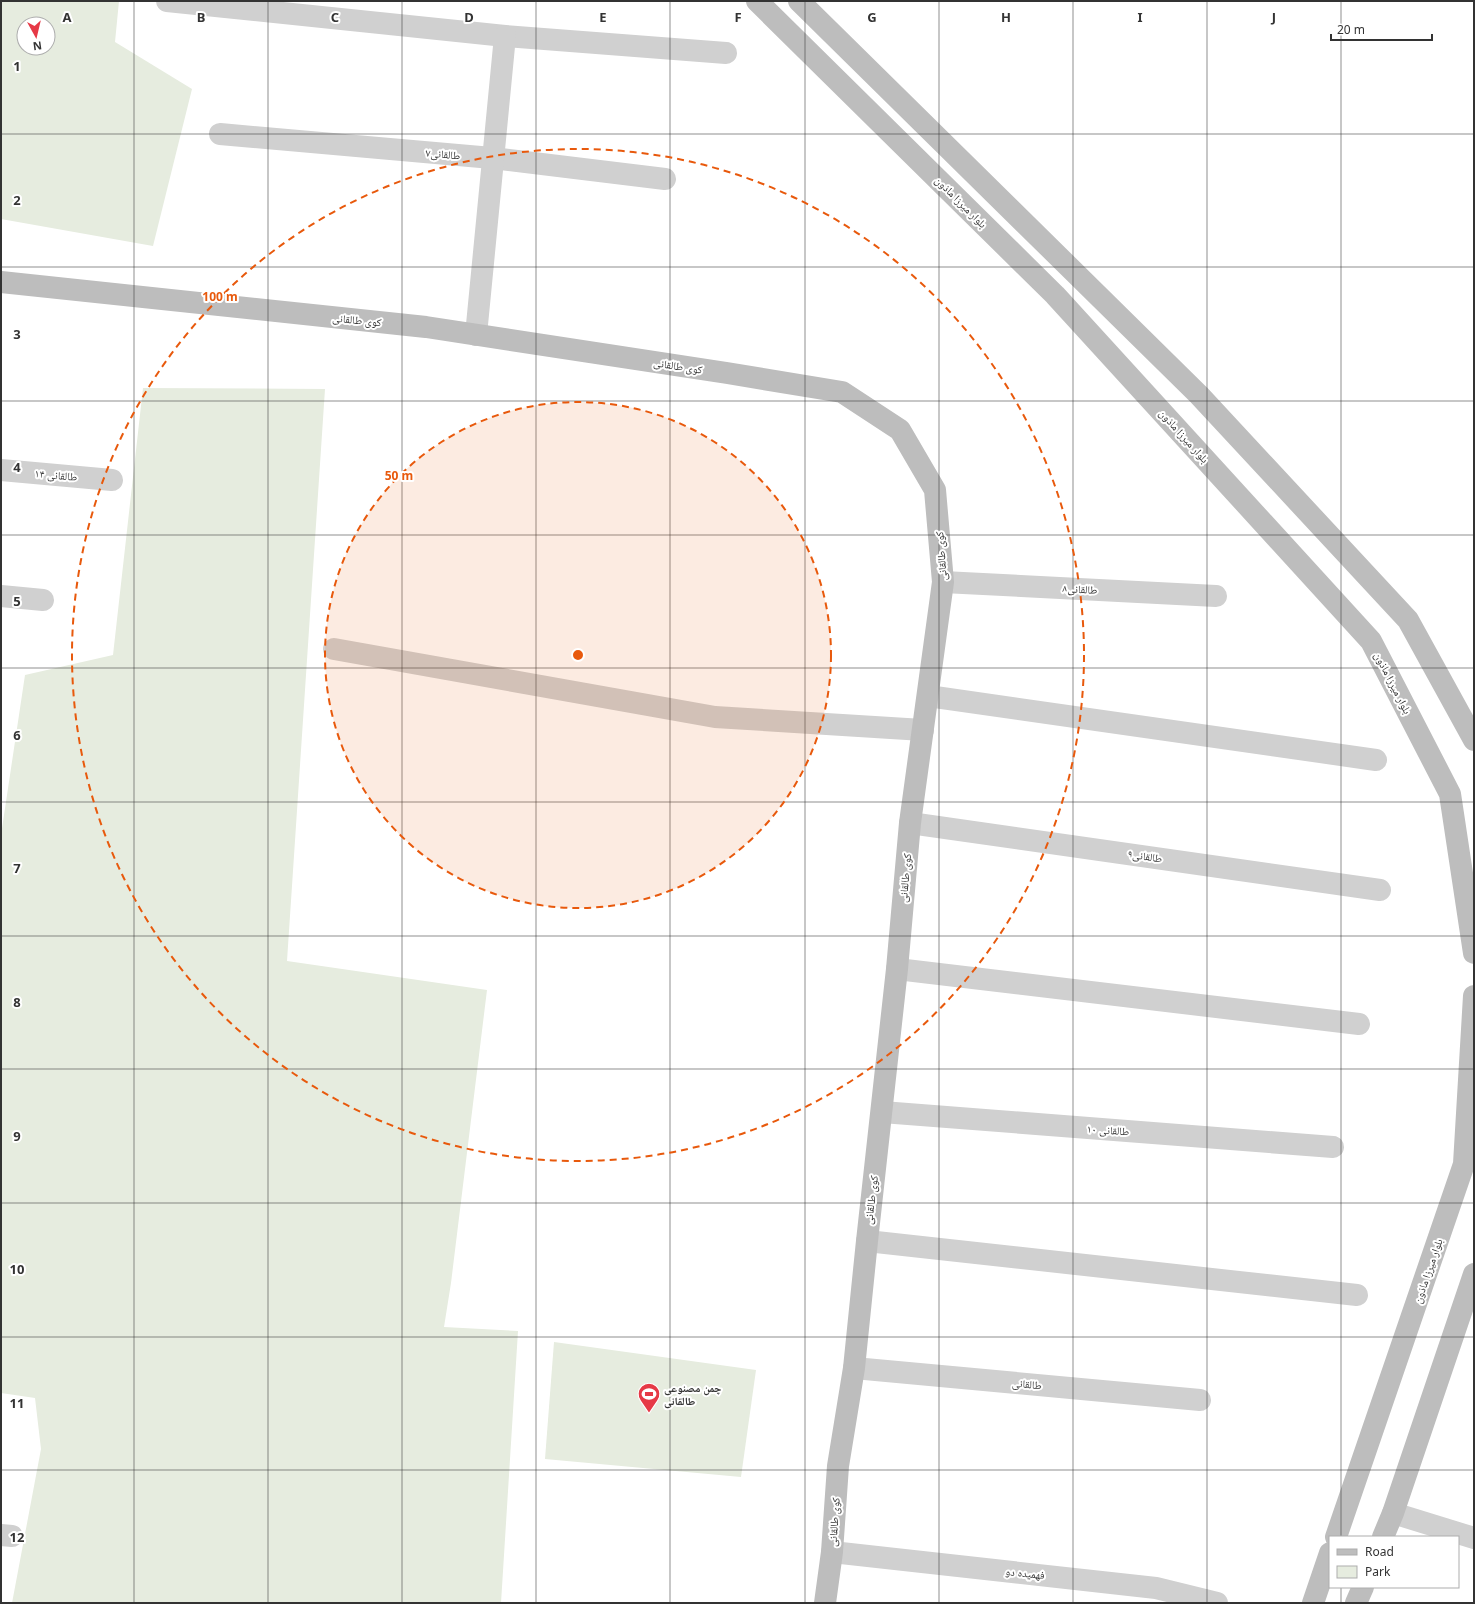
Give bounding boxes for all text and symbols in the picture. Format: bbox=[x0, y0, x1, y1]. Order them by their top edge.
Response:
text: A bbox=[63, 8, 72, 26]
text: B bbox=[197, 8, 205, 26]
text: C bbox=[331, 8, 339, 26]
text: D bbox=[464, 8, 474, 26]
text: E bbox=[599, 8, 607, 26]
text: F bbox=[734, 8, 742, 26]
text: G bbox=[867, 8, 877, 26]
text: H bbox=[1001, 8, 1011, 26]
text: I bbox=[1137, 8, 1143, 26]
text: J bbox=[1271, 8, 1276, 26]
north arrow bbox=[16, 16, 56, 56]
scale bar bbox=[1331, 16, 1432, 42]
text: 20 m bbox=[1337, 21, 1365, 38]
text: N bbox=[32, 38, 43, 54]
text: 1 bbox=[13, 57, 21, 75]
street label: طالقانی۷ bbox=[425, 145, 461, 162]
street label: بلوار میرزا ماذون bbox=[932, 172, 991, 231]
text: 2 bbox=[13, 191, 21, 209]
text: 100 m bbox=[202, 288, 238, 305]
street label: کوی طالقانی bbox=[332, 309, 383, 330]
text: 3 bbox=[13, 325, 21, 343]
street label: کوی طالقانی bbox=[653, 354, 704, 377]
street label: بلوار میرزا ماذون bbox=[1156, 405, 1213, 466]
text: 4 bbox=[13, 458, 21, 476]
street label: طالقانی ۱۴ bbox=[34, 465, 78, 484]
text: 50 m bbox=[385, 467, 413, 484]
street label: کوی طالقانی bbox=[931, 530, 950, 581]
street label: طالقانی۸ bbox=[1062, 580, 1098, 597]
text: 5 bbox=[13, 592, 21, 610]
centre of rings bbox=[571, 648, 585, 662]
street label: بلوار میرزا ماذون bbox=[1371, 649, 1415, 716]
text: 6 bbox=[13, 726, 21, 744]
street label: طالقانی۹ bbox=[1127, 846, 1163, 865]
street label: کوی طالقانی bbox=[895, 852, 914, 903]
text: 7 bbox=[13, 859, 21, 877]
text: 8 bbox=[13, 993, 21, 1011]
street label: طالقانی ۱۰ bbox=[1086, 1121, 1130, 1138]
text: 9 bbox=[13, 1127, 21, 1145]
street label: کوی طالقانی bbox=[860, 1174, 881, 1225]
street label: بلوار میرزا ماذون bbox=[1409, 1236, 1446, 1305]
text: 10 bbox=[10, 1260, 24, 1278]
street label: طالقانی bbox=[1011, 1375, 1043, 1392]
place label: چمن مصنوعی طالقانی bbox=[664, 1380, 722, 1409]
sports icon: چمن مصنوعی طالقانی bbox=[636, 1381, 662, 1414]
text: 11 bbox=[10, 1394, 24, 1412]
street label: کوی طالقانی bbox=[824, 1496, 843, 1547]
text: 12 bbox=[10, 1528, 24, 1546]
legend bbox=[1329, 1536, 1459, 1588]
text: Road bbox=[1365, 1543, 1394, 1560]
street label: فهمیده دو bbox=[1005, 1563, 1046, 1582]
text: Park bbox=[1365, 1563, 1391, 1580]

